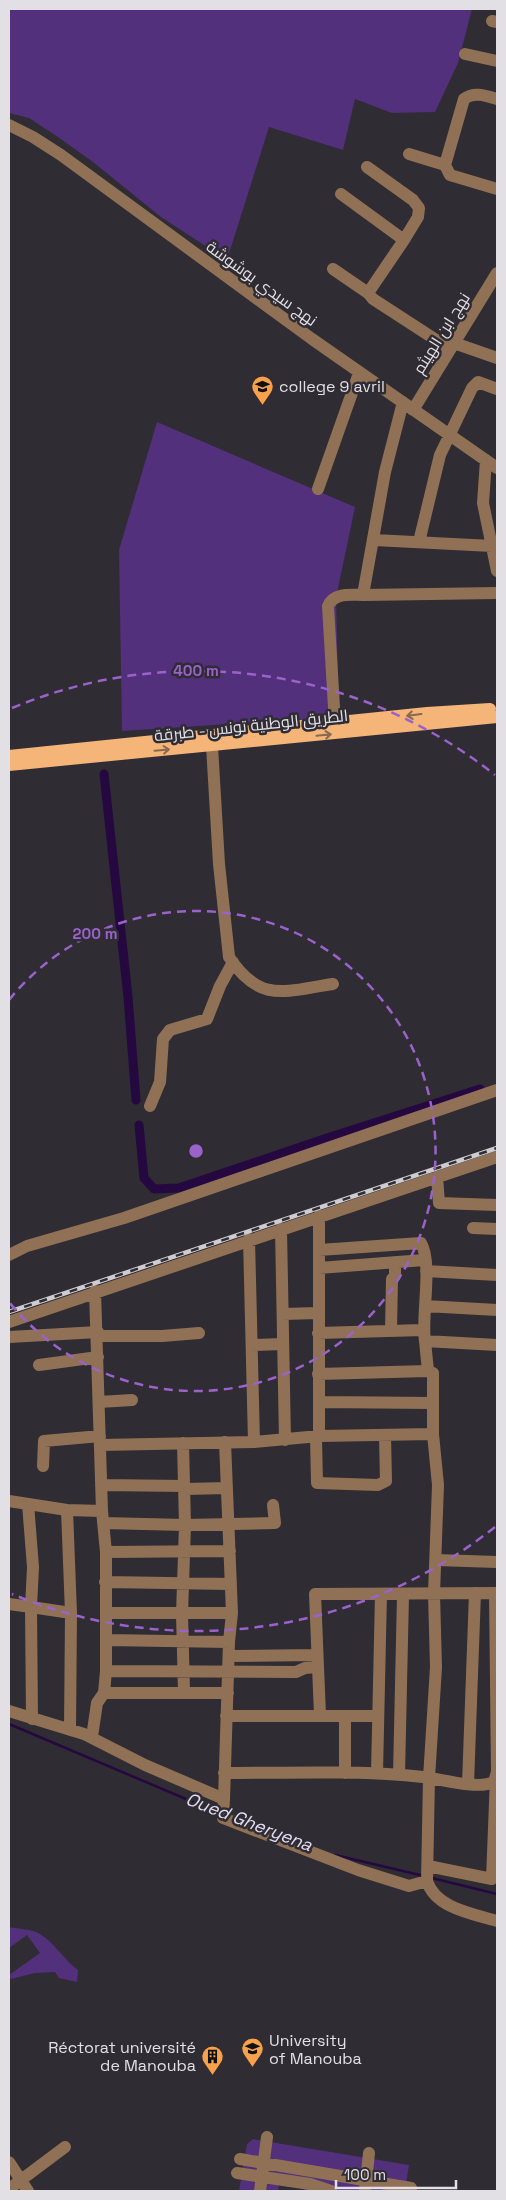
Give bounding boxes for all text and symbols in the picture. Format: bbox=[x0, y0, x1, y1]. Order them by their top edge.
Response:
street label: نهج سيدي بوشوشة bbox=[200, 236, 321, 333]
street label: نهج ابن الهيثم bbox=[408, 289, 476, 378]
school or university icon: college 9 avril bbox=[251, 374, 275, 405]
place label: college 9 avril bbox=[279, 376, 385, 397]
text: 400 m bbox=[173, 661, 219, 680]
street label: الطريق الوطنية تونس - طبرقة bbox=[153, 705, 349, 746]
one-way arrow bbox=[406, 710, 422, 720]
one-way arrow bbox=[315, 730, 331, 740]
one-way arrow bbox=[153, 746, 169, 755]
text: 200 m bbox=[73, 924, 117, 943]
centre of rings bbox=[187, 1142, 205, 1160]
water label: Oued Gheryena bbox=[183, 1787, 316, 1856]
place label: University of Manouba bbox=[269, 2030, 362, 2069]
place label: Réctorat université de Manouba bbox=[48, 2037, 196, 2076]
school or university icon: University of Manouba bbox=[241, 2037, 265, 2068]
building icon: Réctorat université de Manouba bbox=[200, 2044, 224, 2075]
scale bar bbox=[336, 2158, 456, 2190]
text: 100 m bbox=[344, 2165, 386, 2184]

